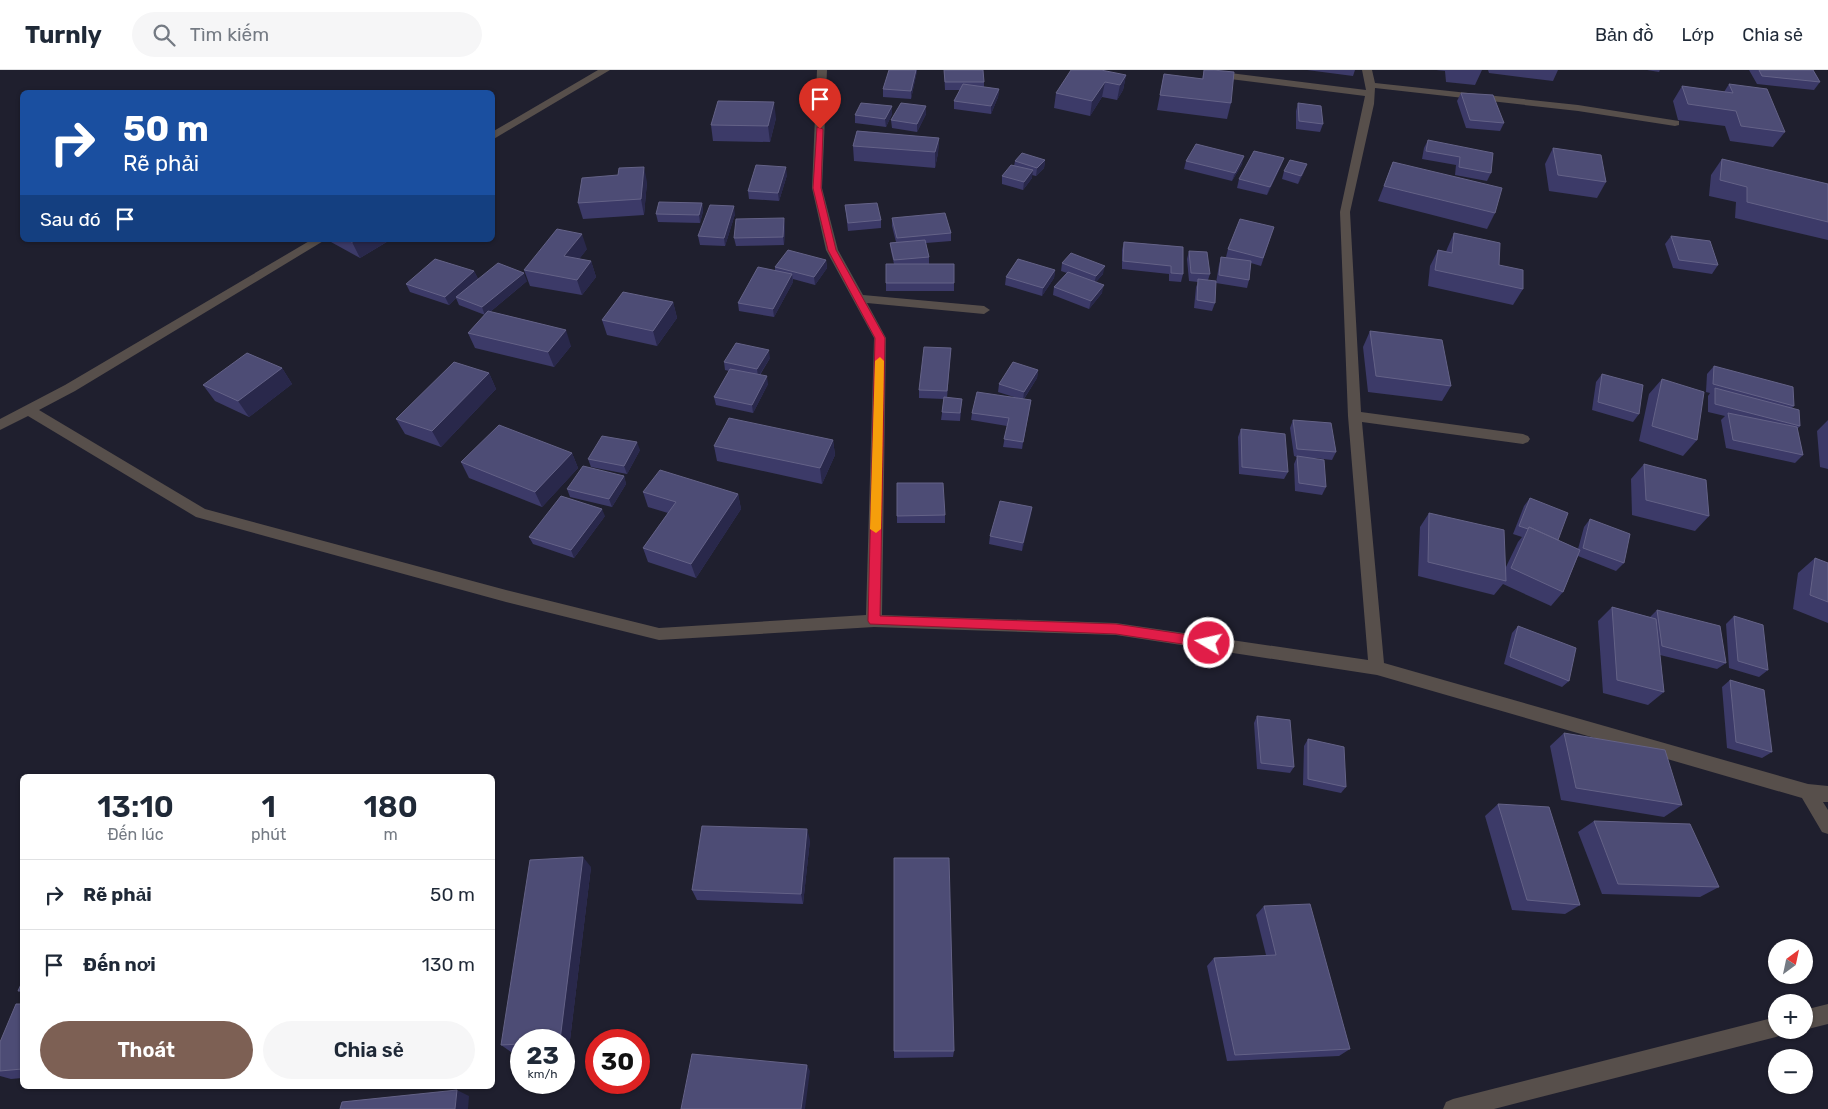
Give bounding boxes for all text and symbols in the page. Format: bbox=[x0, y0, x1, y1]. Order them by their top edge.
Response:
search box bbox=[132, 12, 482, 57]
text: Turnly bbox=[25, 21, 102, 49]
icon: search bbox=[150, 21, 178, 49]
text: Tìm kiếm bbox=[190, 23, 269, 46]
text: Bản đồ bbox=[1595, 24, 1653, 46]
text: Lớp bbox=[1681, 24, 1714, 46]
text: Chia sẻ bbox=[1742, 24, 1803, 46]
pin bbox=[799, 78, 841, 129]
icon: arrive bbox=[806, 85, 834, 113]
text: 50 m bbox=[123, 108, 209, 150]
icon: right bbox=[40, 110, 105, 175]
text: Rẽ phải bbox=[123, 150, 199, 177]
icon: arrive bbox=[111, 205, 139, 233]
text: Sau đó bbox=[40, 208, 101, 231]
position arrow bbox=[1182, 616, 1234, 668]
text: 13:10 bbox=[97, 789, 174, 825]
text: 1 bbox=[261, 789, 276, 825]
text: 180 bbox=[363, 789, 418, 825]
text: Đến lúc bbox=[107, 825, 164, 844]
text: phút bbox=[251, 825, 286, 844]
text: m bbox=[383, 825, 398, 844]
icon: right bbox=[40, 881, 68, 909]
text: Rẽ phải bbox=[83, 883, 152, 906]
text: 50 m bbox=[430, 883, 475, 906]
north arrow bbox=[1768, 939, 1812, 984]
map controls bbox=[1768, 939, 1813, 1094]
icon: arrive bbox=[40, 951, 68, 979]
text: Đến nơi bbox=[83, 953, 156, 976]
text: 130 m bbox=[422, 953, 475, 976]
button: + bbox=[1768, 994, 1813, 1039]
button: Thoát bbox=[40, 1021, 253, 1079]
button: Chia sẻ bbox=[263, 1021, 475, 1079]
speed limit sign: 30 bbox=[585, 1029, 650, 1094]
text: 23 bbox=[526, 1041, 559, 1070]
button: − bbox=[1768, 1049, 1813, 1094]
text: km/h bbox=[528, 1067, 557, 1081]

